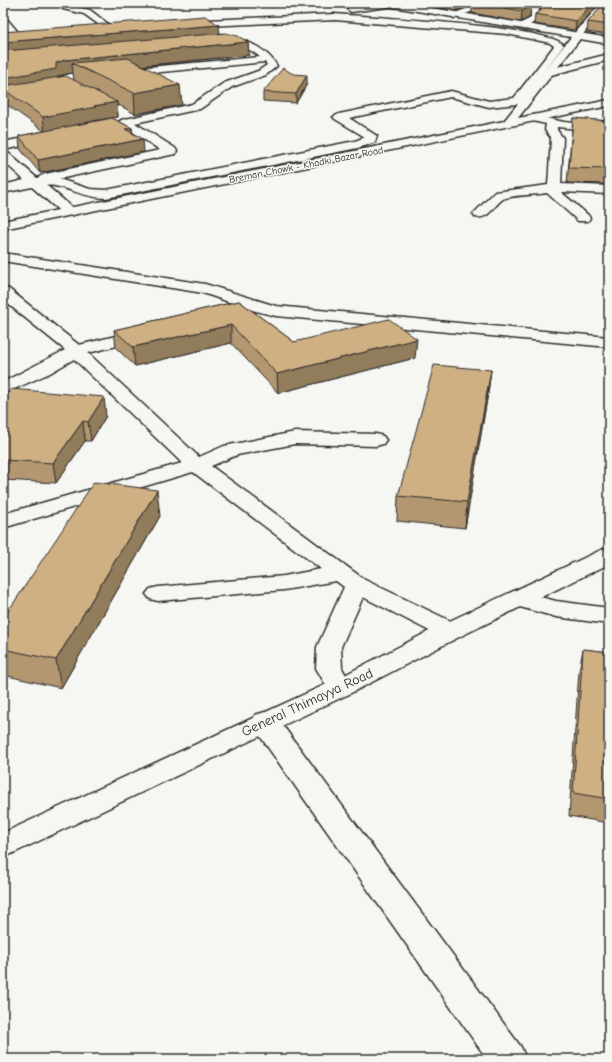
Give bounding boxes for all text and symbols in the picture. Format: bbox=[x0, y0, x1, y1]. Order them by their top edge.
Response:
street label: Breman Chowk - Khadki Bazar Road bbox=[228, 144, 384, 186]
street label: General Thimayya Road bbox=[239, 664, 376, 740]

